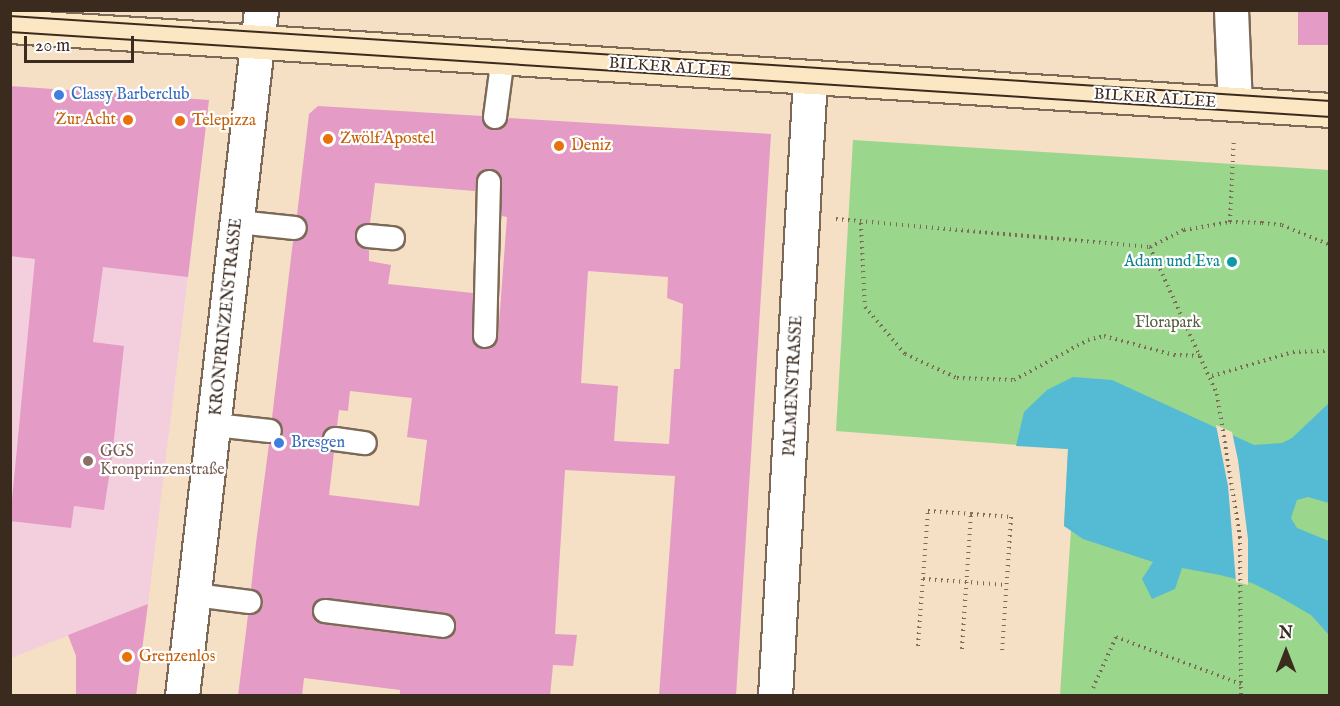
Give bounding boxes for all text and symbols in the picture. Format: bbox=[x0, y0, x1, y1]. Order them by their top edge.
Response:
scale bar bbox=[27, 24, 136, 62]
text: 20 m bbox=[35, 35, 70, 58]
street label: BILKER ALLEE bbox=[608, 54, 732, 82]
place label: Classy Barberclub bbox=[71, 85, 190, 105]
street label: BILKER ALLEE bbox=[1093, 85, 1217, 113]
marker: Classy Barberclub bbox=[52, 88, 66, 102]
place label: Zur Acht bbox=[55, 110, 116, 130]
place label: Telepizza bbox=[192, 111, 256, 131]
marker: Zur Acht bbox=[121, 113, 135, 127]
marker: Telepizza bbox=[173, 114, 187, 128]
place label: Zwölf Apostel bbox=[340, 129, 435, 149]
marker: Zwölf Apostel bbox=[321, 132, 335, 146]
place label: Deniz bbox=[571, 136, 611, 156]
marker: Deniz bbox=[552, 139, 566, 153]
street label: KRONPRINZENSTRASSE bbox=[207, 217, 247, 417]
place label: Adam und Eva bbox=[1124, 252, 1220, 272]
marker: Adam und Eva bbox=[1225, 255, 1239, 269]
park label: Florapark bbox=[1135, 313, 1201, 333]
street label: PALMENSTRASSE bbox=[781, 315, 807, 457]
place label: Bresgen bbox=[291, 433, 345, 453]
marker: Bresgen bbox=[272, 436, 286, 450]
place label: GGS Kronprinzenstraße bbox=[100, 442, 225, 480]
marker: GGS Kronprinzenstraße bbox=[81, 454, 95, 468]
north arrow bbox=[1256, 622, 1316, 682]
text: N bbox=[1279, 624, 1293, 644]
place label: Grenzenlos bbox=[139, 647, 215, 667]
marker: Grenzenlos bbox=[120, 650, 134, 664]

